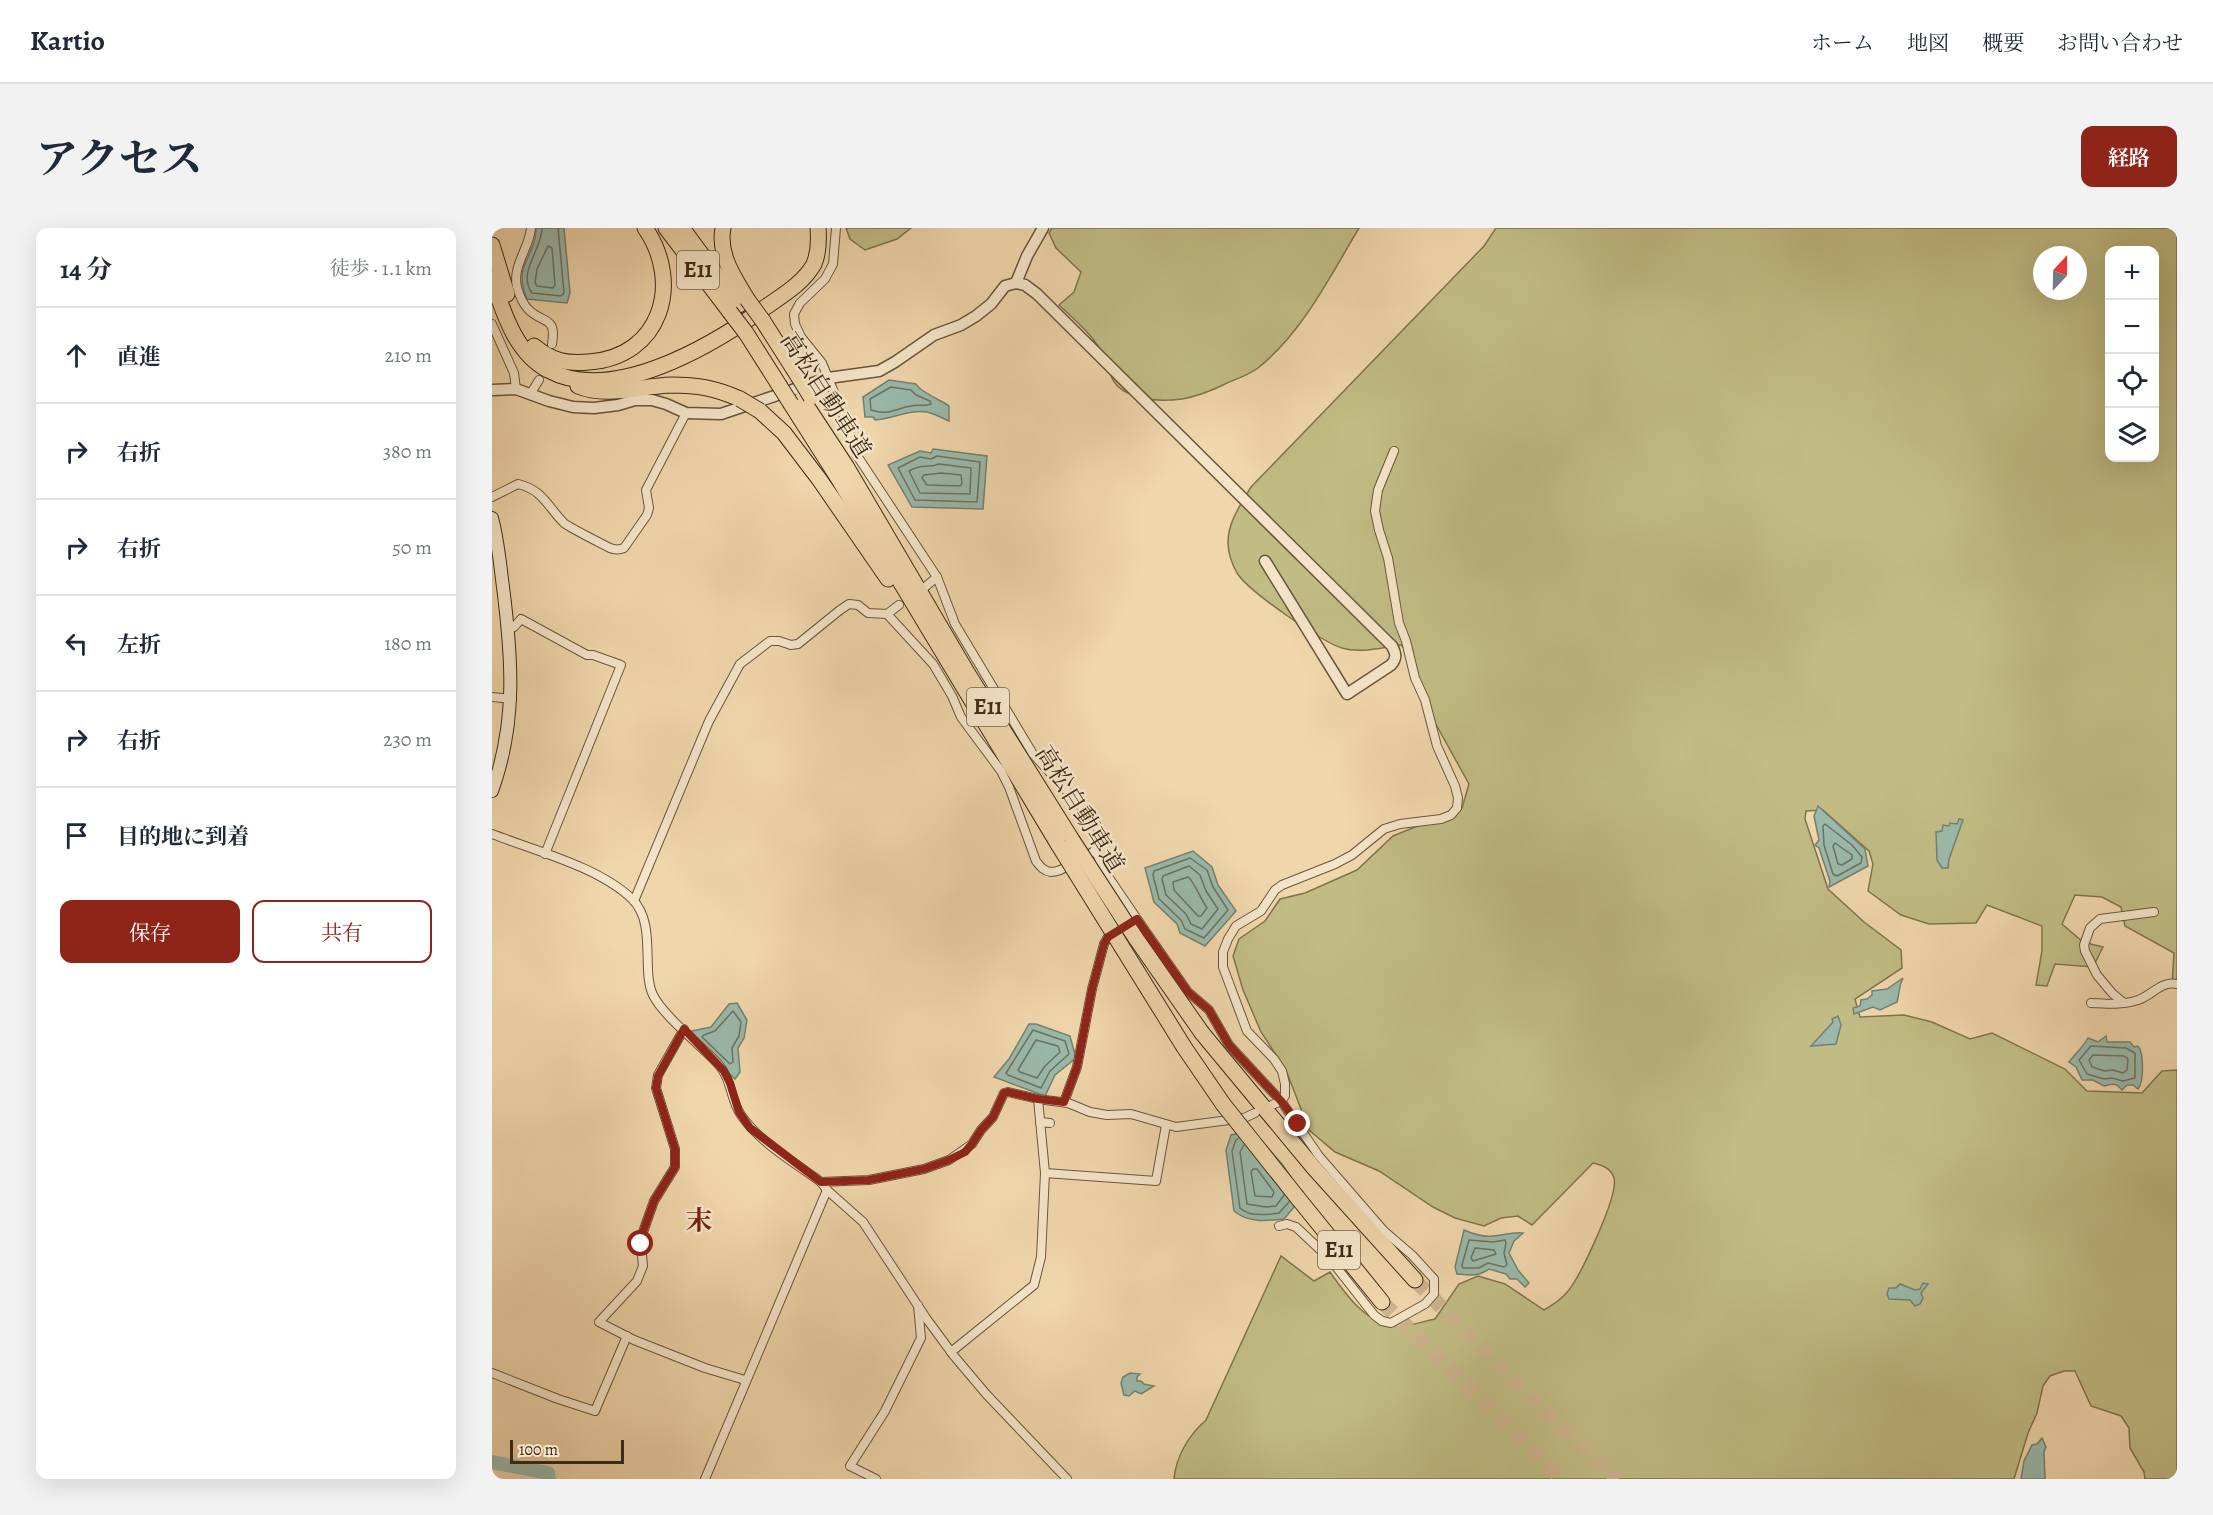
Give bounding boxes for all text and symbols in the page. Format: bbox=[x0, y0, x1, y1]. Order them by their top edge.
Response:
text: Kartio bbox=[30, 22, 105, 60]
text: ホーム bbox=[1811, 29, 1874, 57]
text: 地図 bbox=[1907, 29, 1949, 57]
text: 概要 bbox=[1982, 29, 2024, 57]
text: お問い合わせ bbox=[2057, 29, 2183, 57]
button: 経路 bbox=[2081, 126, 2177, 187]
text: アクセス bbox=[36, 130, 203, 187]
north arrow bbox=[2033, 246, 2087, 300]
map controls bbox=[2105, 246, 2159, 462]
button: + bbox=[2105, 246, 2159, 300]
road number: E11 bbox=[677, 251, 719, 289]
text: 14 分 bbox=[60, 252, 112, 287]
text: 徒歩 · 1.1 km bbox=[330, 255, 432, 282]
button: − bbox=[2105, 300, 2159, 354]
street label: 高松自動車道 bbox=[773, 326, 879, 464]
icon: ahead bbox=[60, 339, 93, 372]
text: 直進 bbox=[117, 342, 161, 372]
text: 210 m bbox=[384, 342, 432, 369]
button: locate bbox=[2105, 354, 2159, 408]
button: layers bbox=[2105, 408, 2159, 462]
icon: right bbox=[60, 435, 93, 468]
text: 右折 bbox=[117, 438, 161, 468]
text: 380 m bbox=[383, 438, 432, 465]
icon: right bbox=[60, 531, 93, 564]
text: 右折 bbox=[117, 534, 161, 564]
text: 50 m bbox=[392, 534, 432, 561]
icon: left bbox=[60, 627, 93, 660]
text: 左折 bbox=[117, 630, 161, 660]
text: 180 m bbox=[384, 630, 432, 657]
road number: E11 bbox=[967, 688, 1009, 726]
icon: right bbox=[60, 723, 93, 756]
text: 右折 bbox=[117, 726, 161, 756]
text: 230 m bbox=[383, 726, 432, 753]
street label: 高松自動車道 bbox=[1028, 739, 1132, 879]
icon: arrive bbox=[60, 819, 93, 852]
text: 目的地に到着 bbox=[117, 822, 249, 852]
button: 保存 bbox=[60, 900, 240, 963]
button: 共有 bbox=[252, 900, 432, 963]
route end bbox=[1284, 1110, 1310, 1136]
district label: 末 bbox=[686, 1203, 713, 1239]
route start bbox=[627, 1230, 653, 1256]
road number: E11 bbox=[1318, 1231, 1360, 1269]
scale bar bbox=[510, 1437, 624, 1464]
text: 100 m bbox=[519, 1439, 558, 1461]

